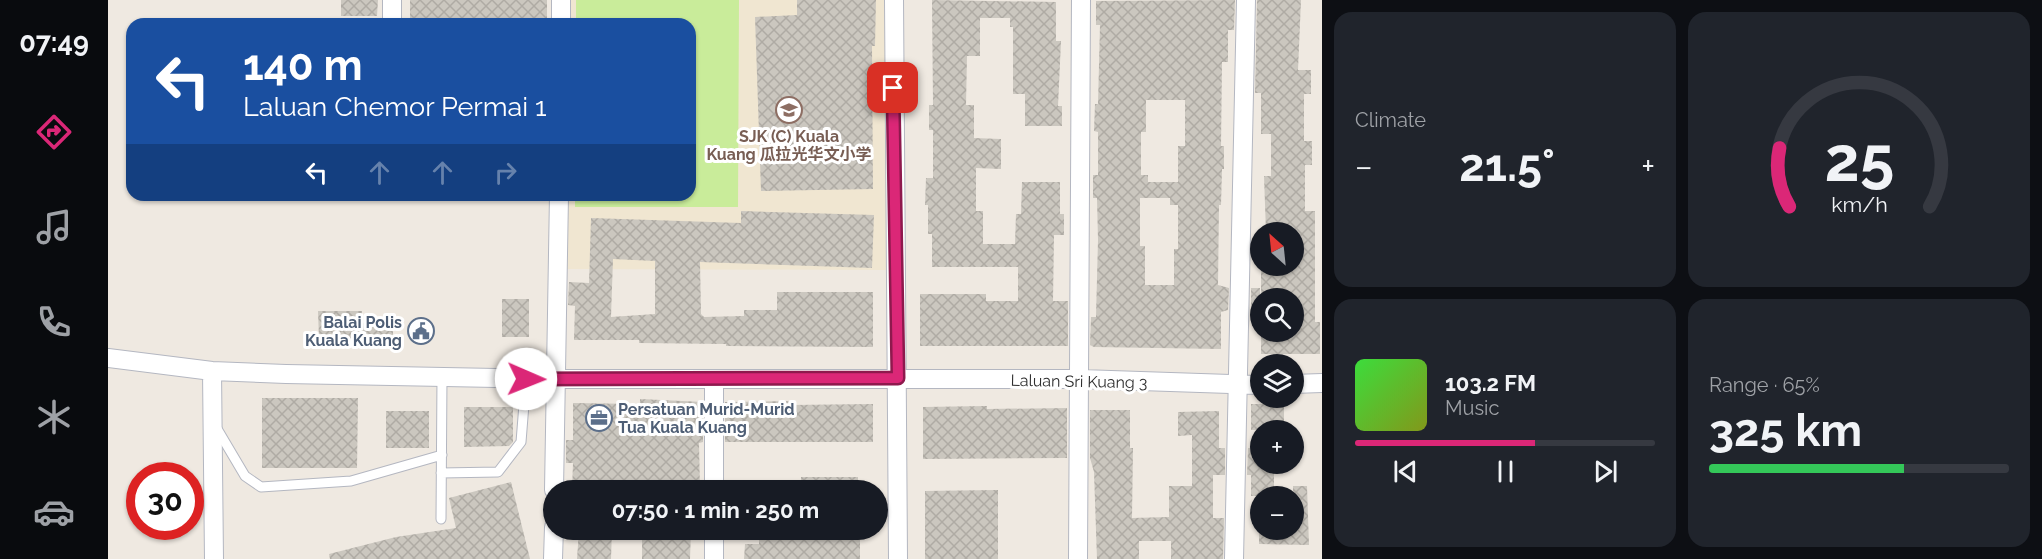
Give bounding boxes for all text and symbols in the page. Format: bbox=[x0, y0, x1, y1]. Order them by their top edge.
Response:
text: 07:49 bbox=[19, 27, 89, 58]
text: 140 m bbox=[243, 41, 363, 90]
icon: left bbox=[144, 42, 222, 120]
pin bbox=[867, 62, 918, 113]
icon: arrive bbox=[876, 71, 909, 104]
text: Laluan Chemor Permai 1 bbox=[243, 91, 547, 122]
school or university icon: SJK (C) Kuala Kuang 瓜拉光华文小学 bbox=[774, 95, 804, 125]
text: Climate bbox=[1355, 108, 1426, 132]
icon: directions bbox=[33, 111, 75, 153]
text: 25 bbox=[1824, 122, 1894, 196]
place label: SJK (C) Kuala Kuang 瓜拉光华文小学 bbox=[706, 127, 872, 164]
text: 21.5° bbox=[1459, 139, 1555, 192]
text: − bbox=[1355, 147, 1373, 186]
text: + bbox=[1641, 147, 1655, 186]
icon: left bbox=[300, 156, 333, 189]
icon: ahead bbox=[363, 156, 396, 189]
icon: ahead bbox=[426, 156, 459, 189]
icon: right bbox=[489, 156, 522, 189]
text: km/h bbox=[1831, 192, 1887, 217]
icon: music bbox=[33, 206, 75, 248]
north arrow bbox=[1250, 222, 1304, 276]
map controls bbox=[1250, 222, 1304, 540]
button: search bbox=[1250, 288, 1304, 342]
icon: phone bbox=[33, 301, 75, 343]
place label: Balai Polis Kuala Kuang bbox=[305, 313, 402, 350]
public building icon: Balai Polis Kuala Kuang bbox=[406, 316, 436, 346]
position arrow bbox=[494, 347, 558, 411]
button: layers bbox=[1250, 354, 1304, 408]
text: 103.2 FM bbox=[1445, 370, 1536, 396]
street label: Laluan Sri Kuang 3 bbox=[1010, 371, 1148, 392]
text: Range · 65% bbox=[1709, 373, 1820, 397]
icon: climate bbox=[33, 396, 75, 438]
text: Music bbox=[1445, 396, 1499, 420]
place label: Persatuan Murid-Murid Tua Kuala Kuang bbox=[618, 400, 795, 437]
office icon: Persatuan Murid-Murid Tua Kuala Kuang bbox=[584, 403, 614, 433]
text: 325 km bbox=[1709, 404, 1862, 457]
button: + bbox=[1250, 420, 1304, 474]
icon: previous bbox=[1389, 455, 1422, 488]
icon: pause bbox=[1489, 455, 1522, 488]
icon: next bbox=[1589, 455, 1622, 488]
speed limit sign: 30 bbox=[126, 462, 204, 540]
button: − bbox=[1250, 486, 1304, 540]
icon: car bbox=[33, 491, 75, 533]
text: 07:50 · 1 min · 250 m bbox=[612, 497, 819, 523]

